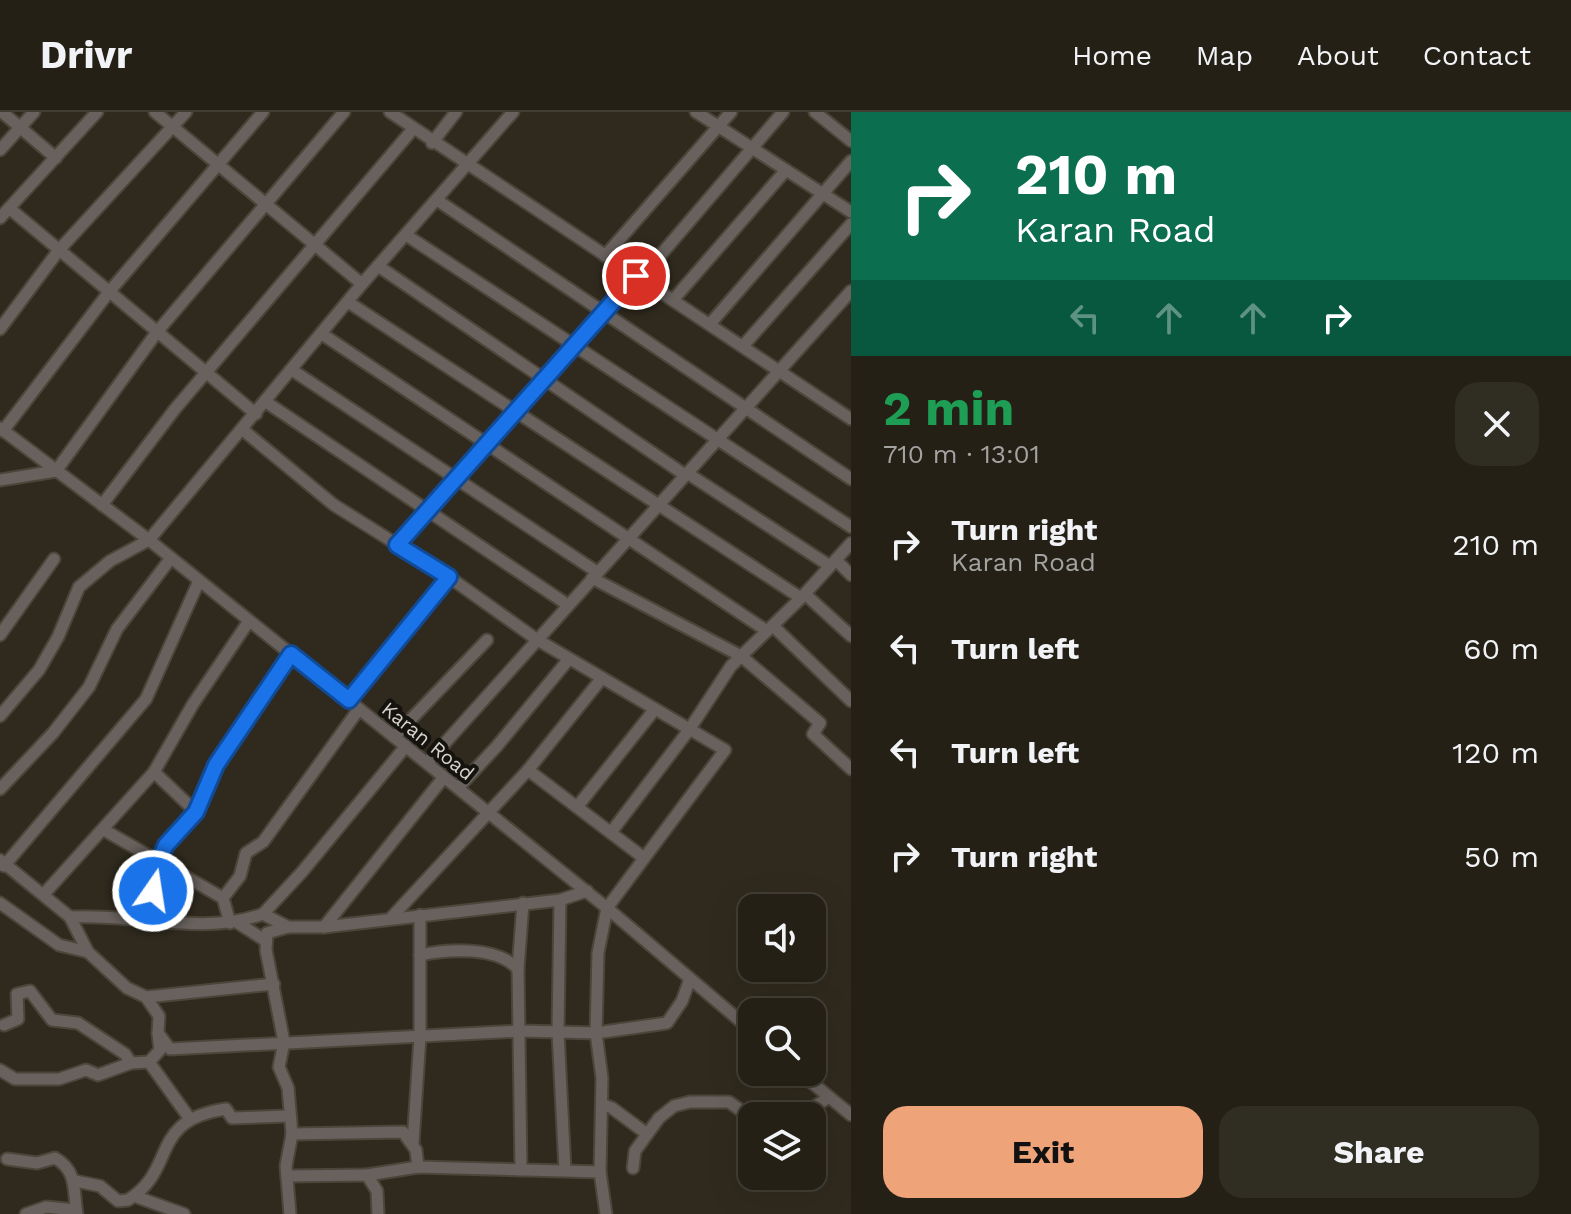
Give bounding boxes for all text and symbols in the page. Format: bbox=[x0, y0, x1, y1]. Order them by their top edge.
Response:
text: Drivr bbox=[40, 33, 132, 77]
text: Home bbox=[1072, 39, 1152, 72]
text: Map bbox=[1196, 39, 1253, 72]
text: About bbox=[1297, 39, 1379, 72]
text: Contact bbox=[1423, 39, 1531, 72]
text: 210 m bbox=[1015, 142, 1177, 208]
icon: right bbox=[883, 144, 987, 248]
text: Karan Road bbox=[1015, 209, 1215, 251]
pin bbox=[602, 242, 670, 310]
icon: arrive bbox=[614, 254, 658, 298]
icon: left bbox=[1063, 296, 1107, 340]
icon: ahead bbox=[1147, 296, 1191, 340]
icon: ahead bbox=[1231, 296, 1275, 340]
icon: right bbox=[1315, 296, 1359, 340]
text: 2 min bbox=[883, 380, 1014, 437]
button: close bbox=[1455, 382, 1539, 466]
text: 710 m · 13:01 bbox=[883, 439, 1040, 469]
text: Turn right bbox=[951, 512, 1097, 547]
icon: right bbox=[883, 522, 927, 566]
text: 210 m bbox=[1452, 527, 1539, 562]
text: Karan Road bbox=[951, 547, 1096, 577]
icon: left bbox=[883, 626, 927, 670]
text: Turn left bbox=[951, 631, 1079, 666]
text: 60 m bbox=[1463, 631, 1539, 666]
street label: Karan Road bbox=[377, 697, 479, 785]
icon: left bbox=[883, 730, 927, 774]
text: Turn left bbox=[951, 735, 1079, 770]
text: 120 m bbox=[1452, 735, 1539, 770]
icon: right bbox=[883, 834, 927, 878]
text: Turn right bbox=[951, 839, 1097, 874]
text: 50 m bbox=[1464, 839, 1539, 874]
position arrow bbox=[111, 849, 195, 933]
map controls bbox=[738, 894, 826, 1190]
button: sound bbox=[738, 894, 826, 982]
button: search bbox=[738, 998, 826, 1086]
button: layers bbox=[738, 1102, 826, 1190]
button: Exit bbox=[883, 1106, 1203, 1198]
button: Share bbox=[1219, 1106, 1539, 1198]

